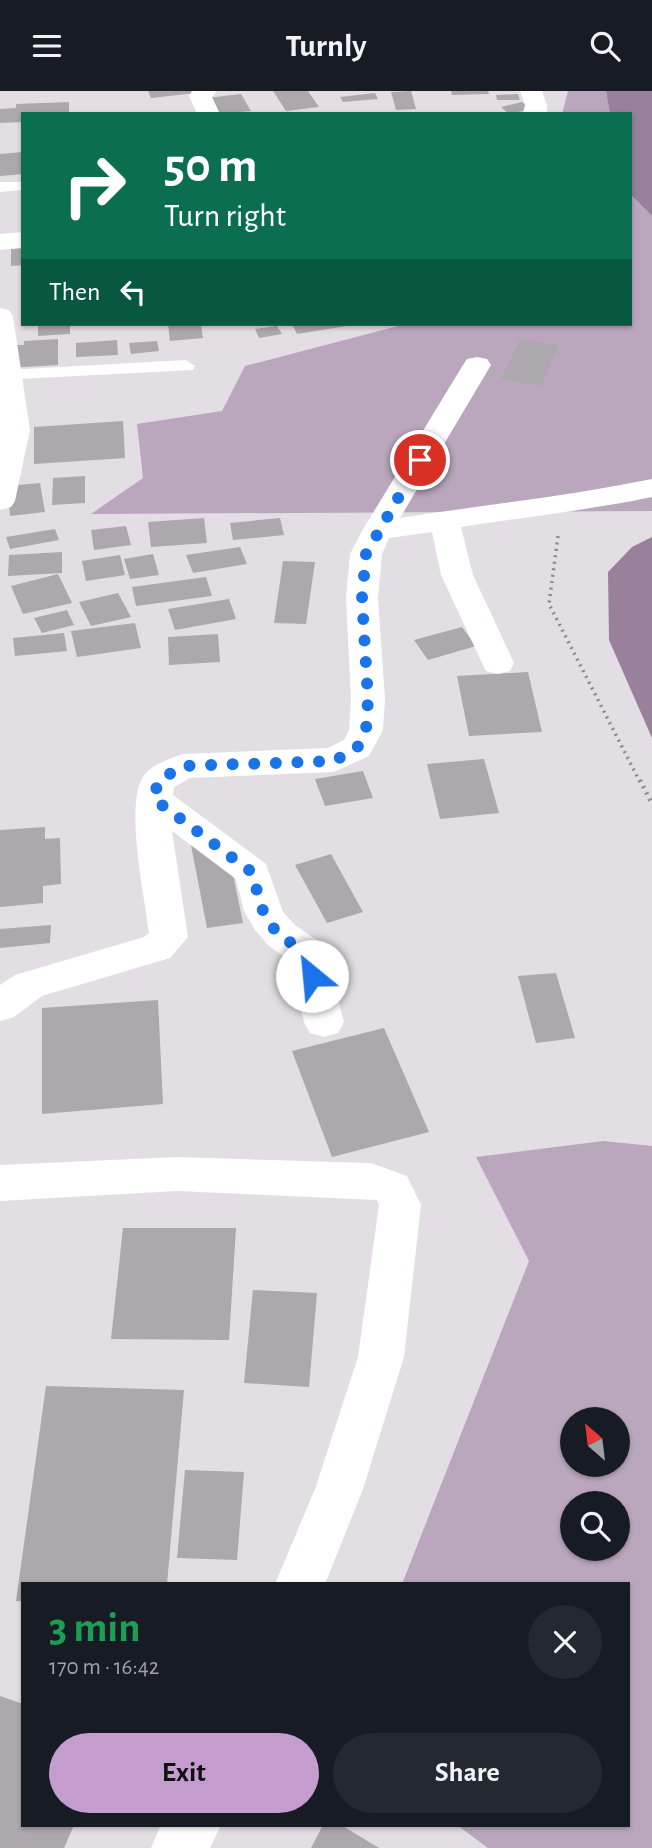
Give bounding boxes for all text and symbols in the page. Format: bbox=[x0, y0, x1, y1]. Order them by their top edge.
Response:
icon: menu bbox=[28, 27, 66, 65]
icon: search bbox=[586, 27, 624, 65]
text: Turnly bbox=[285, 30, 367, 62]
icon: right bbox=[49, 140, 140, 231]
text: 50 m bbox=[164, 142, 258, 191]
text: Turn right bbox=[164, 200, 286, 232]
icon: left bbox=[114, 273, 152, 311]
text: Then bbox=[49, 279, 100, 305]
pin bbox=[390, 430, 450, 490]
icon: arrive bbox=[401, 441, 439, 479]
position arrow bbox=[275, 939, 349, 1013]
north arrow bbox=[560, 1407, 630, 1477]
map controls bbox=[560, 1407, 630, 1561]
button: search bbox=[560, 1491, 630, 1561]
button: close bbox=[528, 1605, 602, 1679]
text: 3 min bbox=[49, 1607, 141, 1649]
text: 170 m · 16:42 bbox=[49, 1656, 159, 1679]
button: Exit bbox=[49, 1733, 319, 1813]
button: Share bbox=[333, 1733, 602, 1813]

